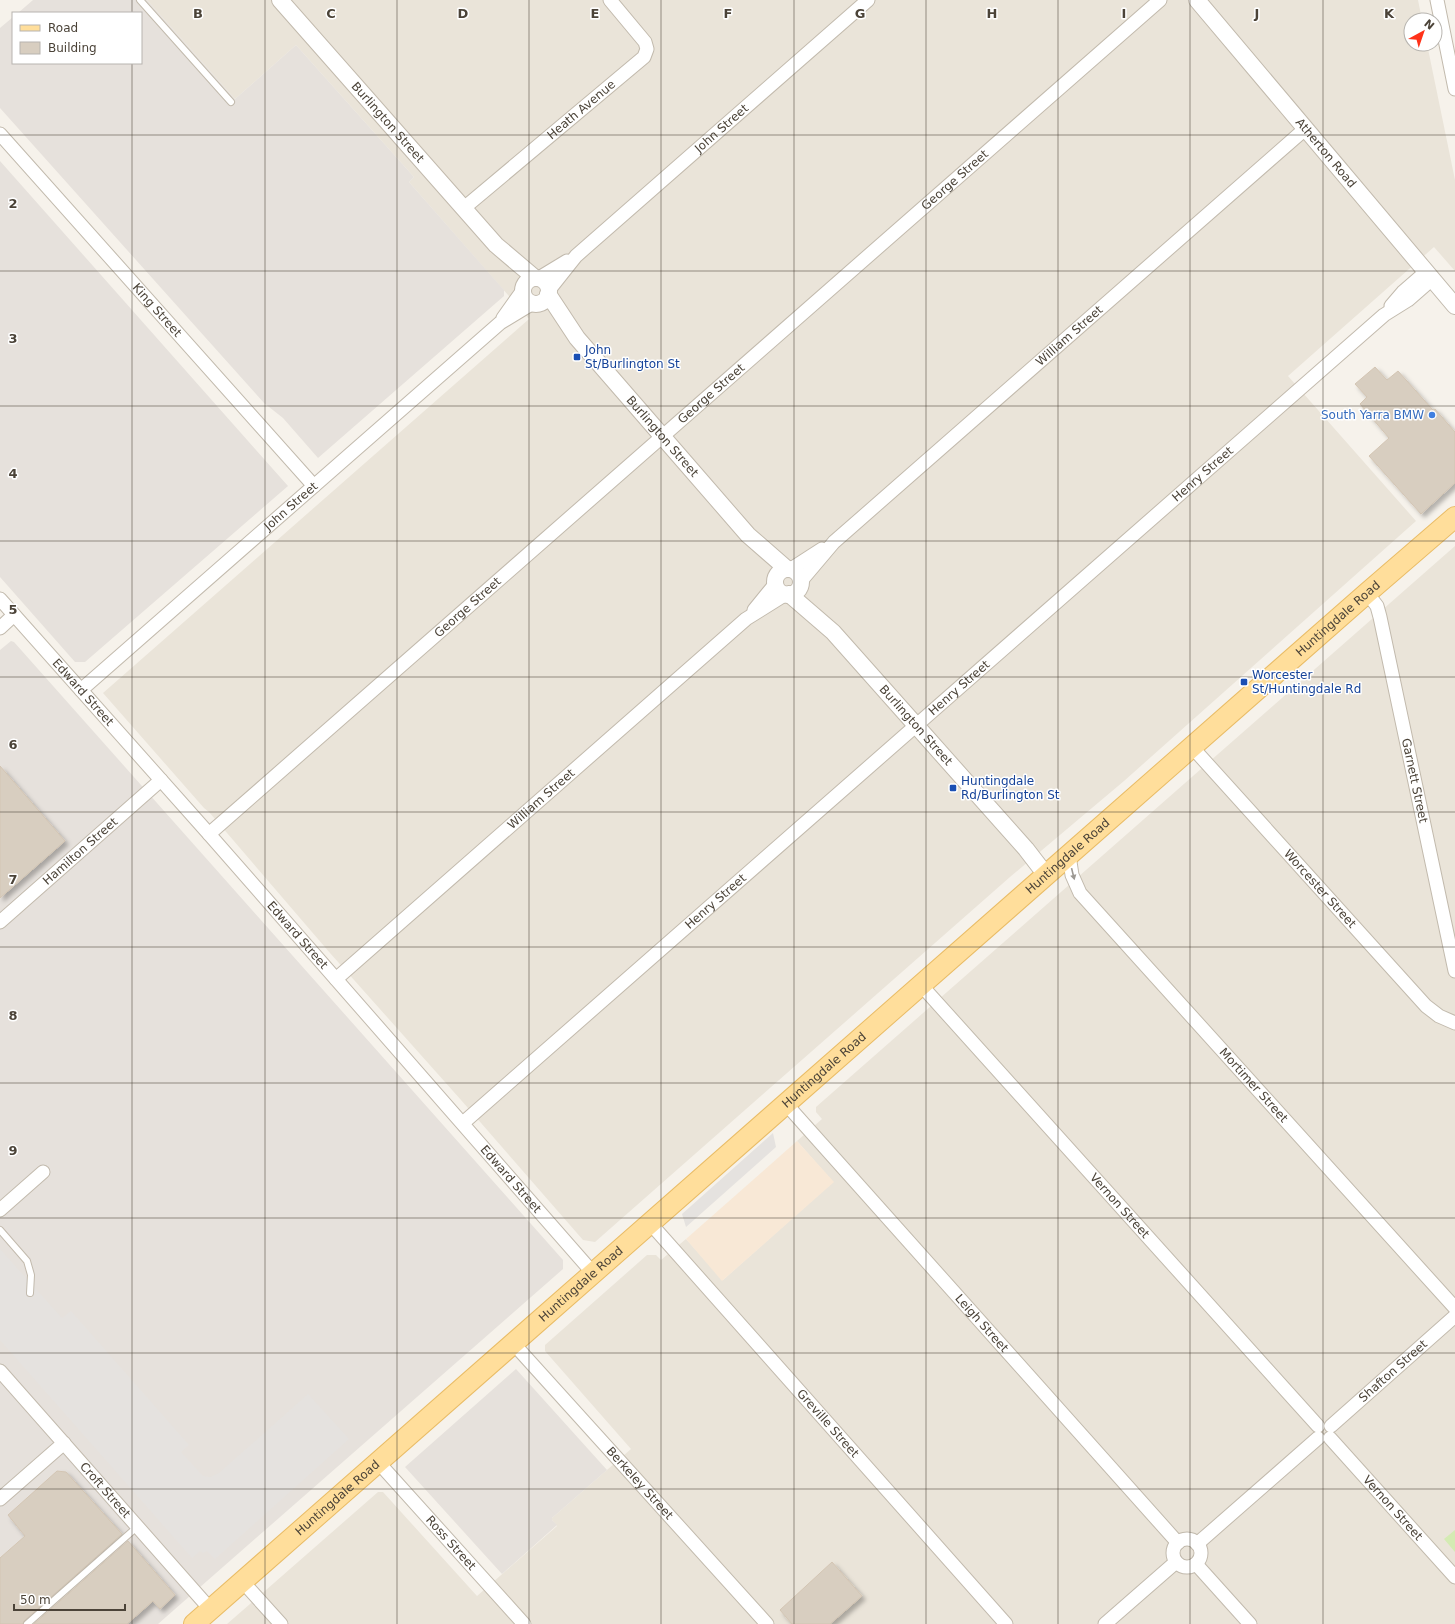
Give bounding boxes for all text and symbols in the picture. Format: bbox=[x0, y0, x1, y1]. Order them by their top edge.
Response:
text: B bbox=[193, 6, 203, 21]
text: C bbox=[326, 6, 336, 21]
text: D bbox=[458, 6, 469, 21]
text: E bbox=[591, 6, 599, 21]
text: F bbox=[724, 6, 732, 21]
text: G bbox=[855, 6, 865, 21]
text: H bbox=[987, 6, 997, 21]
text: I bbox=[1122, 6, 1126, 21]
text: J bbox=[1254, 6, 1259, 21]
text: K bbox=[1384, 6, 1395, 21]
legend bbox=[12, 12, 142, 64]
north arrow bbox=[1403, 12, 1443, 52]
text: N bbox=[1421, 17, 1437, 33]
text: Road bbox=[48, 21, 78, 35]
text: Building bbox=[48, 41, 97, 55]
street label: Heath Avenue bbox=[544, 77, 618, 142]
street label: Burlington Street bbox=[349, 79, 427, 166]
street label: John Street bbox=[691, 101, 751, 156]
street label: Atherton Road bbox=[1293, 115, 1359, 190]
street label: George Street bbox=[919, 147, 991, 213]
text: 2 bbox=[8, 196, 18, 211]
street label: King Street bbox=[130, 281, 185, 340]
street label: William Street bbox=[1033, 302, 1106, 369]
text: 3 bbox=[8, 331, 18, 346]
place label: John St/Burlington St bbox=[584, 343, 680, 371]
marker: John St/Burlington St bbox=[572, 352, 582, 362]
street label: George Street bbox=[675, 360, 748, 427]
street label: Burlington Street bbox=[623, 393, 702, 480]
place label: South Yarra BMW bbox=[1321, 408, 1424, 422]
marker: South Yarra BMW bbox=[1427, 410, 1437, 420]
street label: Henry Street bbox=[1169, 443, 1236, 505]
text: 4 bbox=[8, 466, 18, 481]
street label: John Street bbox=[261, 479, 321, 534]
street label: George Street bbox=[431, 574, 504, 640]
street label: Huntingdale Road bbox=[1293, 578, 1383, 659]
text: 5 bbox=[8, 602, 18, 617]
street label: Edward Street bbox=[50, 656, 117, 729]
street label: Henry Street bbox=[926, 657, 993, 718]
place label: Worcester St/Huntingdale Rd bbox=[1252, 668, 1361, 696]
marker: Worcester St/Huntingdale Rd bbox=[1239, 677, 1249, 687]
street label: Burlington Street bbox=[877, 682, 956, 769]
text: 6 bbox=[8, 737, 18, 752]
street label: Garnett Street bbox=[1399, 737, 1430, 824]
street label: William Street bbox=[505, 766, 578, 832]
place label: Huntingdale Rd/Burlington St bbox=[961, 774, 1060, 802]
marker: Huntingdale Rd/Burlington St bbox=[948, 783, 958, 793]
street label: Hamilton Street bbox=[40, 814, 121, 888]
street label: Huntingdale Road bbox=[1023, 816, 1112, 897]
street label: Worcester Street bbox=[1281, 847, 1359, 931]
one-way arrow bbox=[1070, 869, 1076, 881]
street label: Henry Street bbox=[682, 871, 749, 932]
text: 7 bbox=[8, 872, 18, 887]
street label: Edward Street bbox=[264, 899, 331, 972]
text: 8 bbox=[8, 1008, 18, 1023]
street label: Huntingdale Road bbox=[779, 1029, 869, 1111]
street label: Mortimer Street bbox=[1217, 1045, 1291, 1125]
street label: Edward Street bbox=[478, 1142, 544, 1216]
text: 9 bbox=[8, 1143, 18, 1158]
street label: Vernon Street bbox=[1087, 1170, 1153, 1241]
street label: Huntingdale Road bbox=[536, 1243, 626, 1325]
street label: Leigh Street bbox=[952, 1291, 1011, 1355]
street label: Shafton Street bbox=[1356, 1337, 1430, 1405]
street label: Greville Street bbox=[794, 1387, 862, 1461]
street label: Berkeley Street bbox=[603, 1444, 676, 1522]
street label: Huntingdale Road bbox=[293, 1457, 382, 1539]
street label: Croft Street bbox=[77, 1460, 134, 1521]
street label: Vernon Street bbox=[1360, 1473, 1426, 1543]
street label: Ross Street bbox=[423, 1513, 479, 1573]
scale bar bbox=[14, 1586, 125, 1612]
text: 50 m bbox=[20, 1593, 51, 1607]

